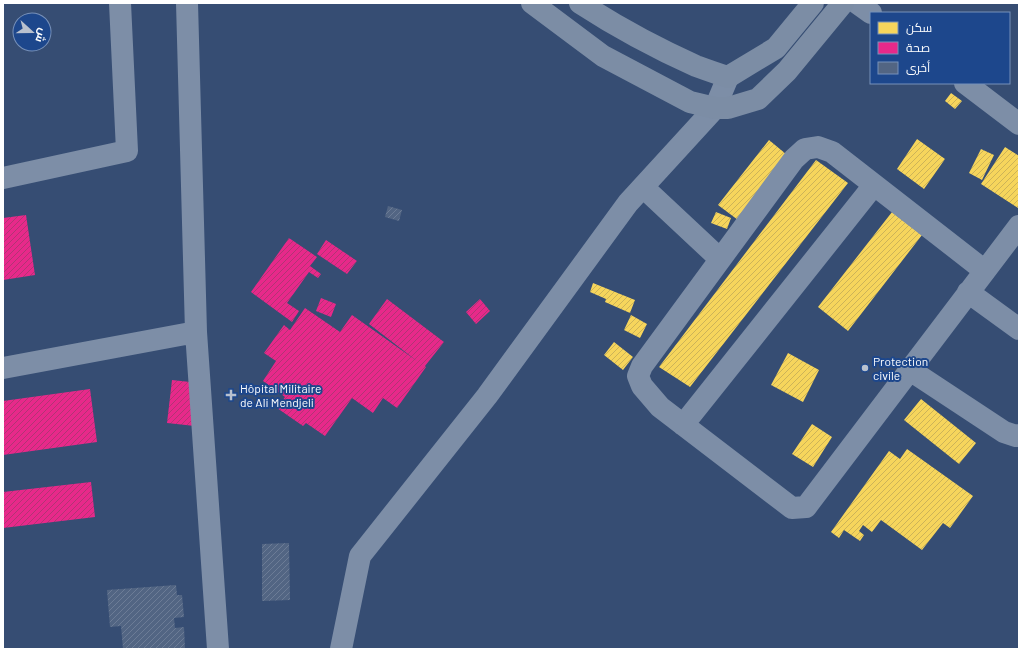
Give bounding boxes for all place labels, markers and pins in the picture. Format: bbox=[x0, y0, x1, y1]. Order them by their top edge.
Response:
place label: Protection civile bbox=[873, 354, 928, 382]
marker: Protection civile bbox=[860, 363, 870, 373]
place label: Hôpital Militaire de Ali Mendjeli bbox=[240, 381, 321, 409]
marker: Hôpital Militaire de Ali Mendjeli bbox=[225, 389, 237, 401]

